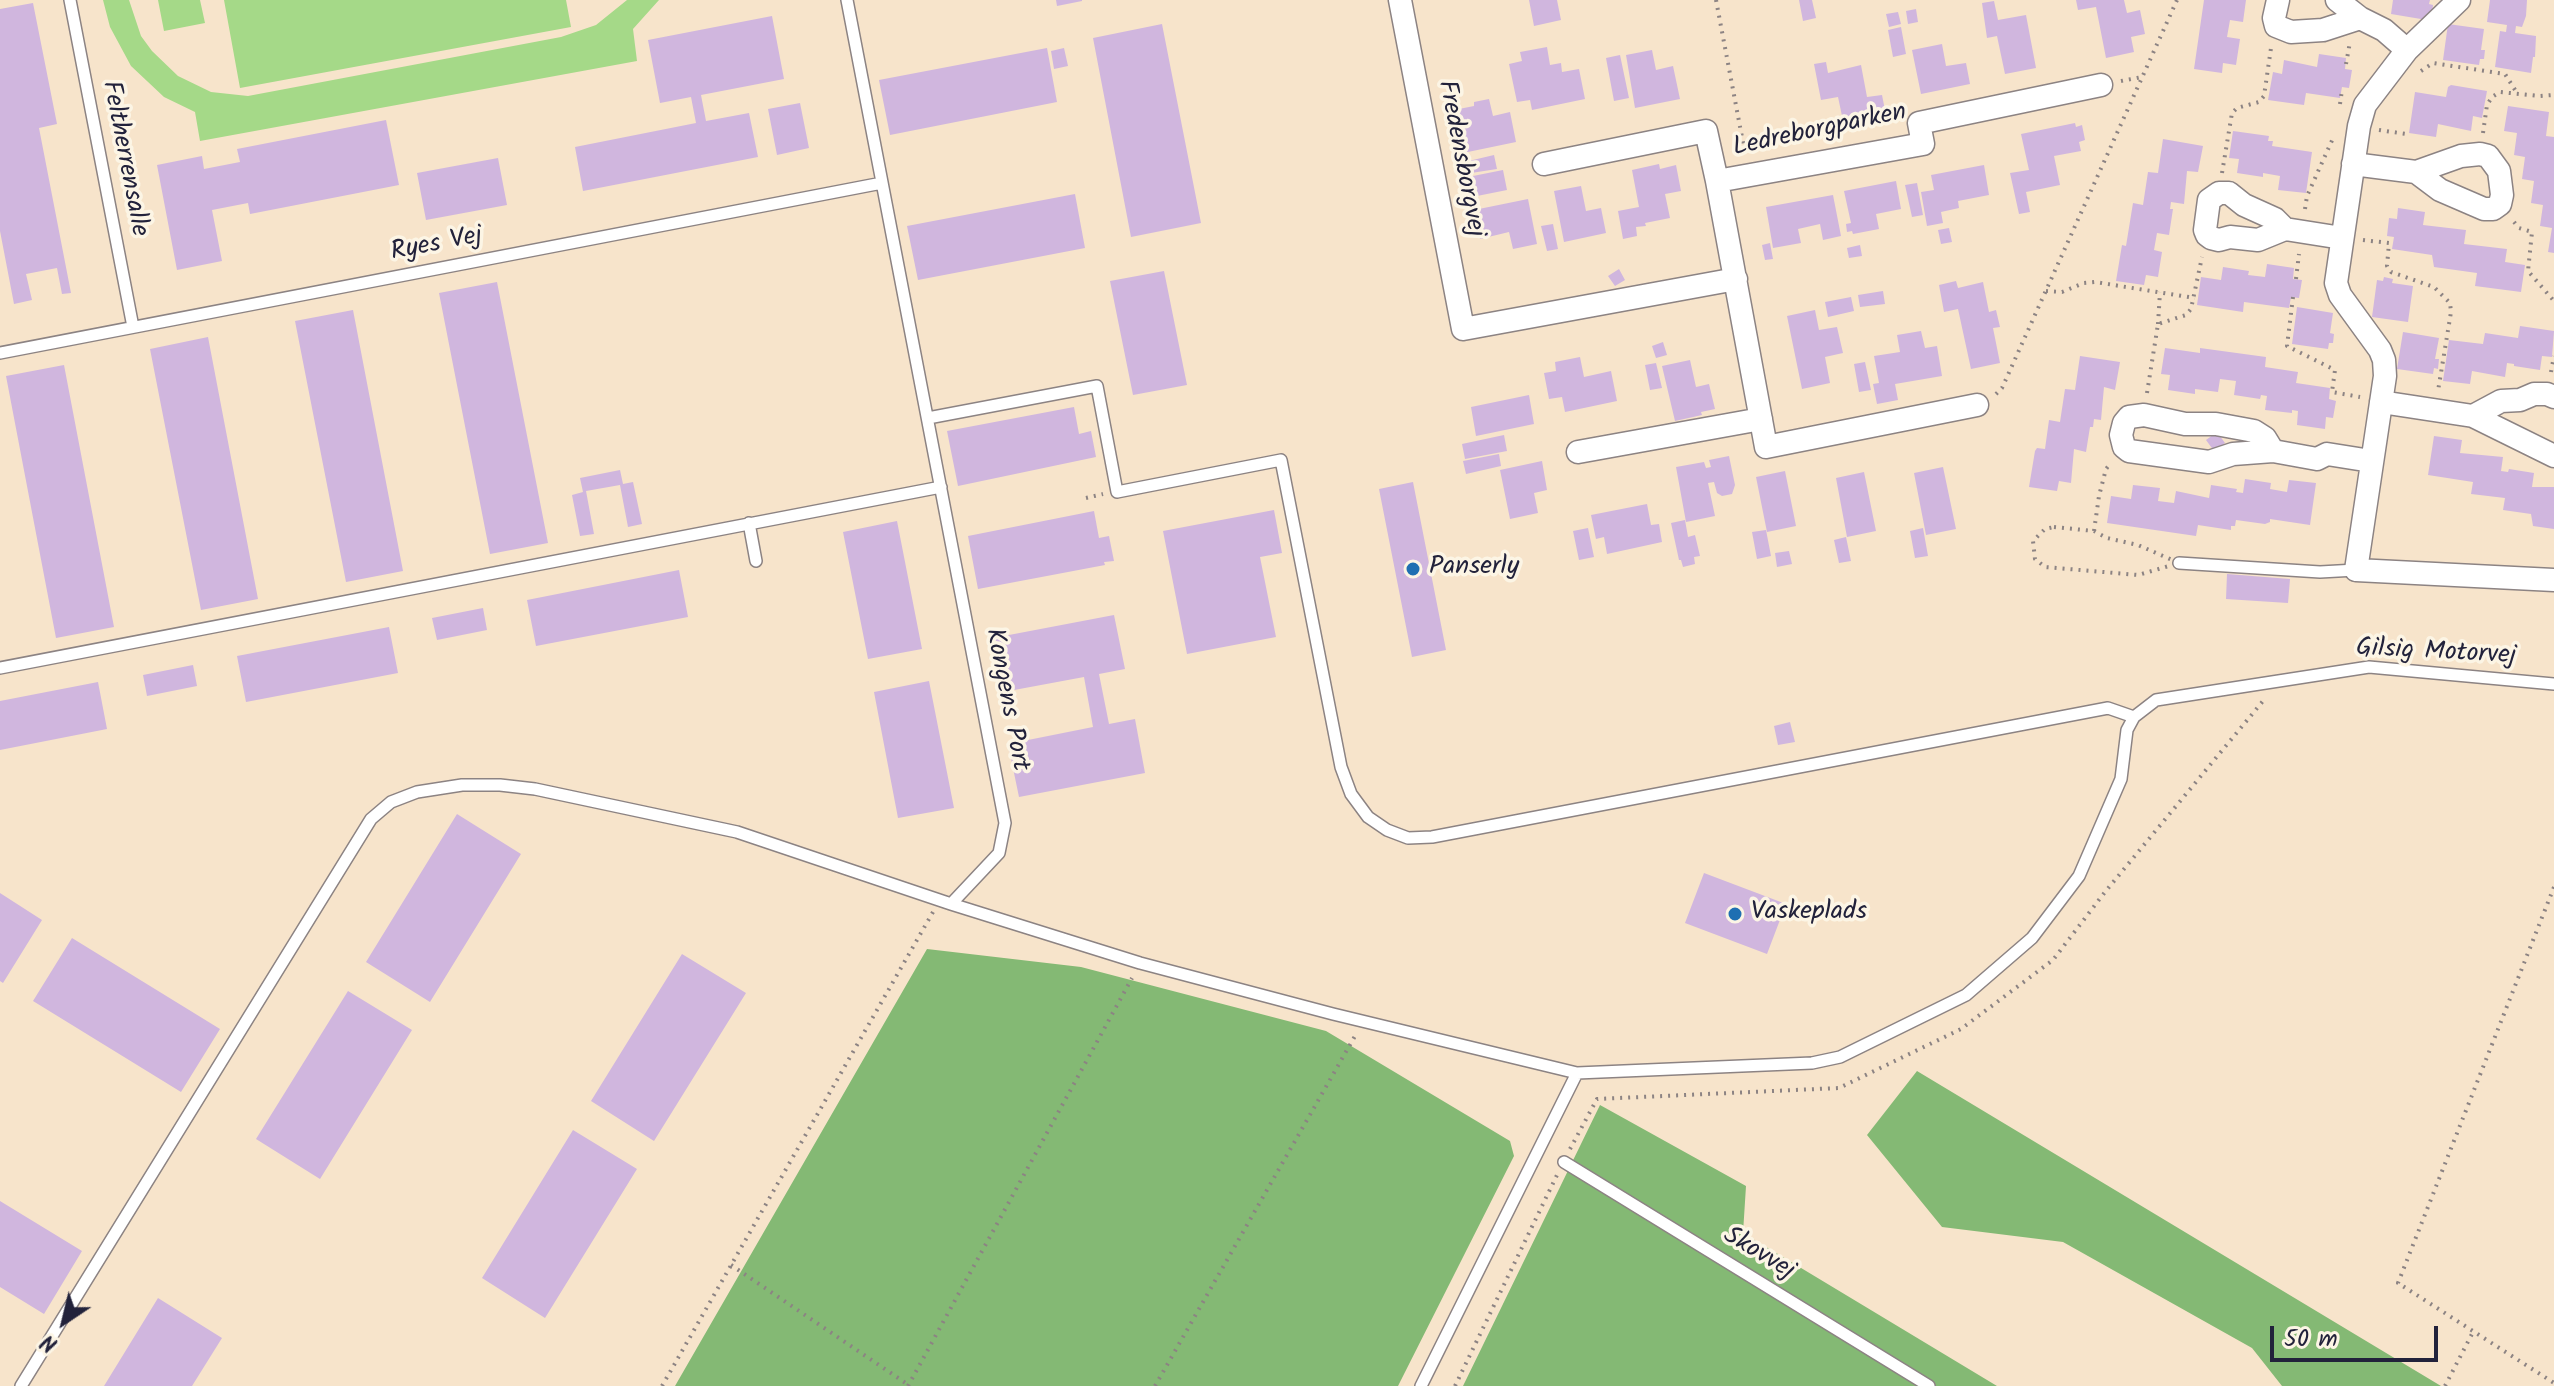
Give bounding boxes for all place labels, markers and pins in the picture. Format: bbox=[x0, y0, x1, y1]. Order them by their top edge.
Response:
place label: Panserly bbox=[1429, 553, 1519, 585]
marker: Panserly bbox=[1404, 560, 1422, 578]
place label: Vaskeplads bbox=[1751, 898, 1867, 930]
marker: Vaskeplads bbox=[1726, 905, 1744, 923]

